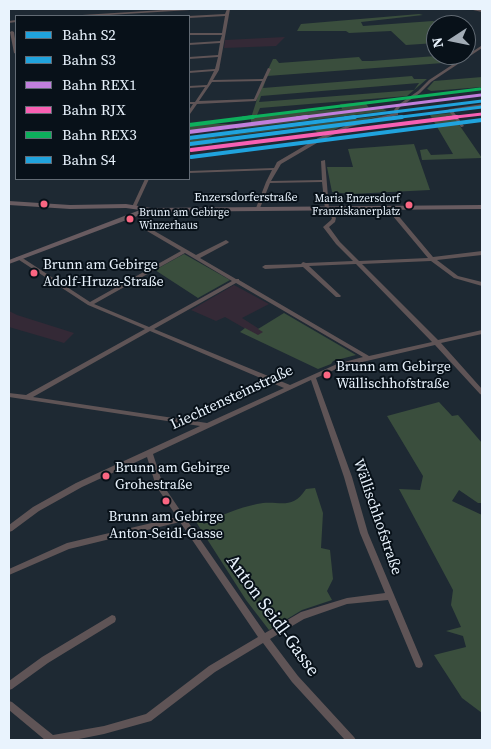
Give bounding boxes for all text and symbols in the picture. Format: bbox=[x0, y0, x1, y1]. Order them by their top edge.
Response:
legend bbox=[15, 15, 190, 180]
north arrow bbox=[426, 15, 476, 65]
text: Bahn S2 bbox=[62, 24, 116, 45]
text: N bbox=[426, 36, 448, 50]
text: Bahn S3 bbox=[62, 49, 116, 70]
text: Bahn REX1 bbox=[62, 74, 137, 95]
text: Bahn RJX bbox=[62, 99, 126, 120]
text: Bahn REX3 bbox=[62, 124, 137, 145]
text: Bahn S4 bbox=[62, 149, 116, 170]
street label: Enzersdorferstraße bbox=[194, 191, 298, 205]
place label: Maria Enzersdorf Franziskanerplatz bbox=[312, 192, 400, 218]
unlabelled marker bbox=[39, 199, 49, 209]
marker: Maria Enzersdorf Franziskanerplatz bbox=[404, 200, 414, 210]
place label: Brunn am Gebirge Winzerhaus bbox=[139, 206, 229, 232]
marker: Brunn am Gebirge Winzerhaus bbox=[125, 214, 135, 224]
place label: Brunn am Gebirge Adolf-Hruza-Straße bbox=[43, 257, 164, 290]
marker: Brunn am Gebirge Adolf-Hruza-Straße bbox=[29, 268, 39, 278]
place label: Brunn am Gebirge Wällischhofstraße bbox=[336, 359, 451, 392]
street label: Liechtensteinstraße bbox=[168, 362, 296, 434]
marker: Brunn am Gebirge Wällischhofstraße bbox=[322, 370, 332, 380]
street label: Wällischhofstraße bbox=[349, 457, 405, 577]
place label: Brunn am Gebirge Grohestraße bbox=[115, 460, 230, 492]
marker: Brunn am Gebirge Grohestraße bbox=[101, 471, 111, 481]
marker: Brunn am Gebirge Anton-Seidl-Gasse bbox=[161, 496, 171, 506]
place label: Brunn am Gebirge Anton-Seidl-Gasse bbox=[109, 509, 223, 542]
street label: Anton Seidl-Gasse bbox=[221, 551, 323, 681]

